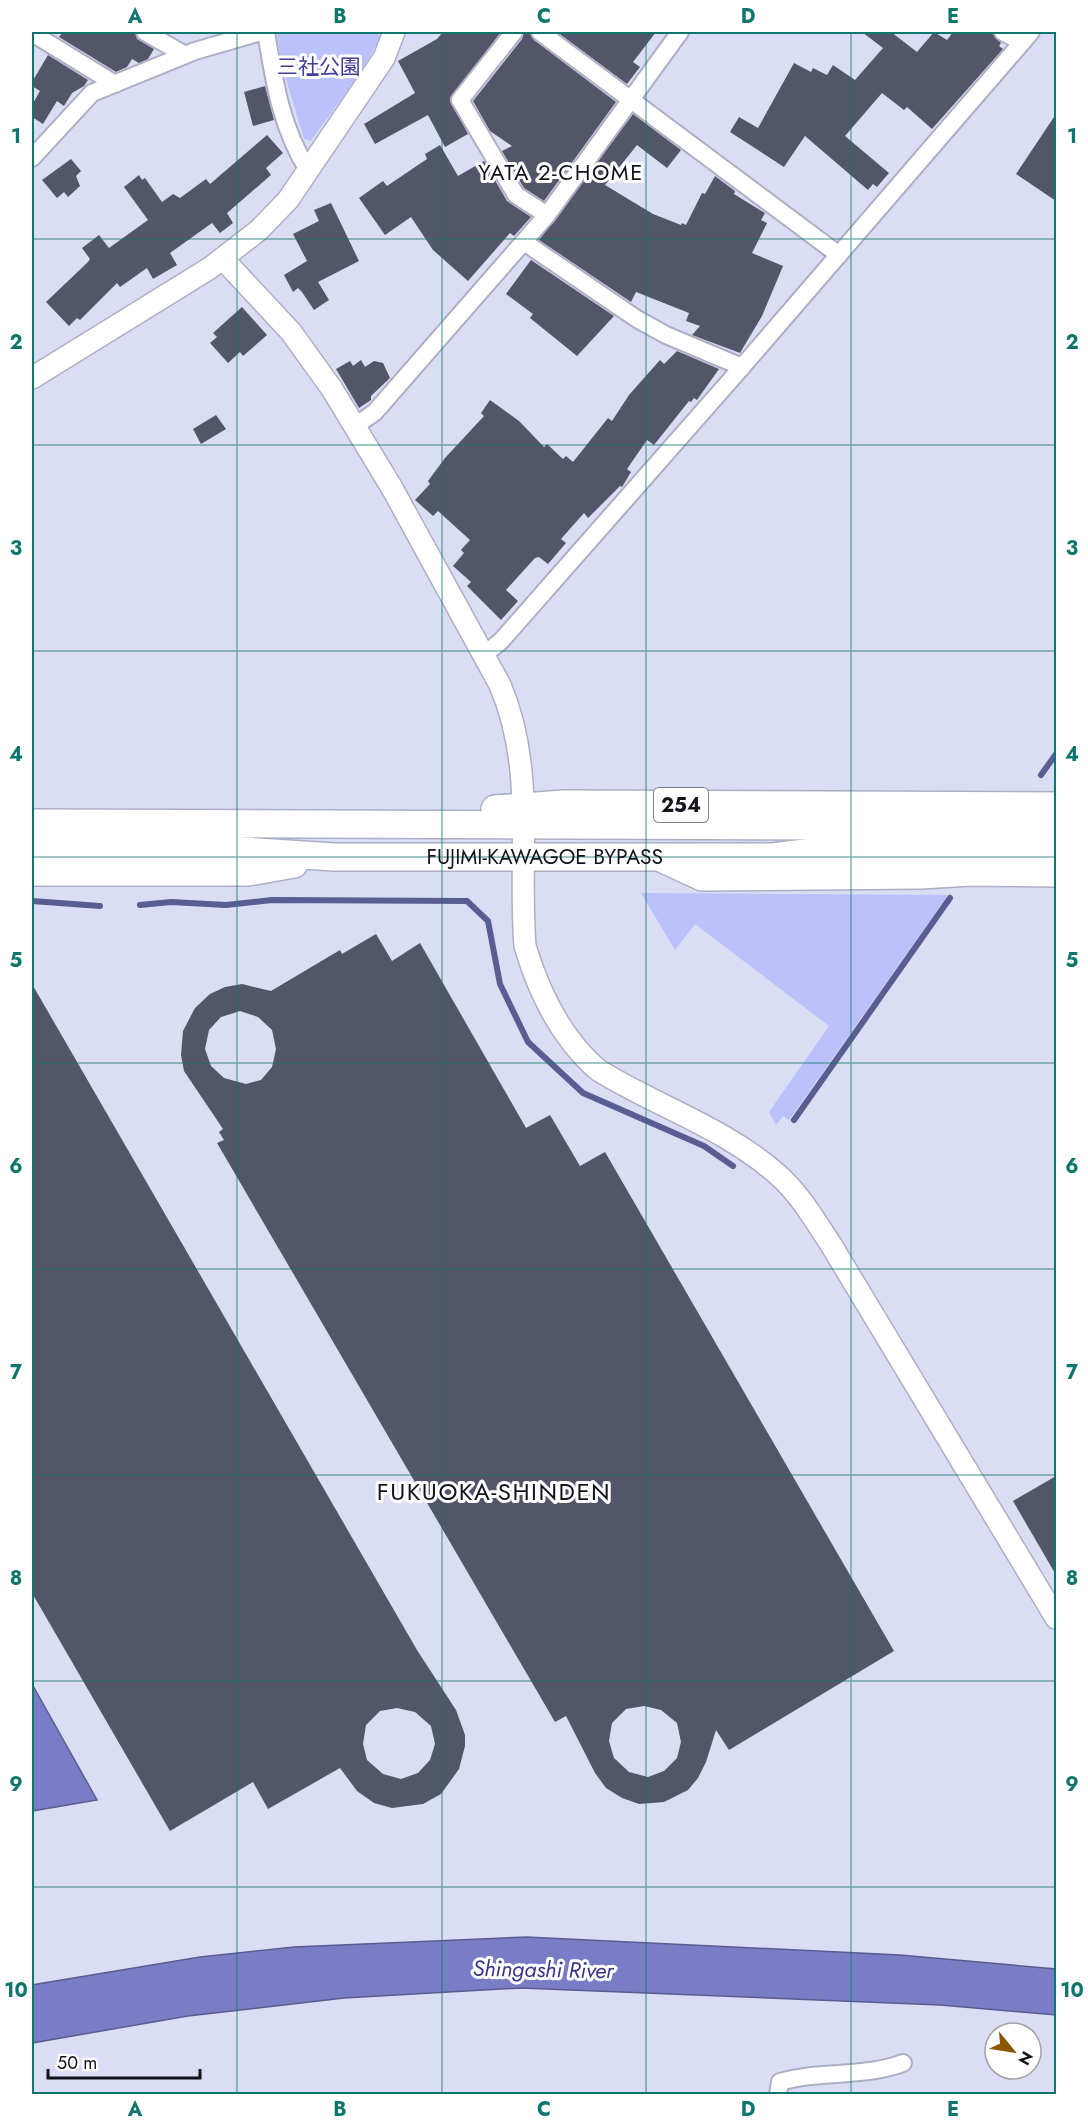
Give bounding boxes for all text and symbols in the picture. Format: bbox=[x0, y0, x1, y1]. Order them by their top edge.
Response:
text: A bbox=[127, 2, 143, 31]
text: B bbox=[333, 2, 347, 31]
text: C bbox=[537, 2, 551, 31]
text: D bbox=[741, 2, 755, 31]
text: E bbox=[947, 2, 959, 31]
park label: 三社公園 bbox=[277, 52, 361, 82]
text: 1 bbox=[11, 122, 21, 151]
text: 1 bbox=[1067, 122, 1077, 151]
district label: YATA 2-CHOME bbox=[478, 156, 644, 188]
text: 2 bbox=[9, 328, 23, 357]
text: 2 bbox=[1065, 328, 1079, 357]
text: 3 bbox=[10, 534, 22, 563]
text: 3 bbox=[1066, 534, 1078, 563]
text: 4 bbox=[9, 740, 23, 769]
text: 4 bbox=[1065, 740, 1079, 769]
road number: 254 bbox=[654, 788, 708, 822]
street label: FUJIMI-KAWAGOE BYPASS bbox=[426, 842, 663, 872]
text: 5 bbox=[10, 946, 23, 975]
text: 5 bbox=[1066, 946, 1079, 975]
text: 6 bbox=[9, 1152, 23, 1181]
text: 6 bbox=[1065, 1152, 1079, 1181]
text: 7 bbox=[10, 1358, 23, 1387]
text: 7 bbox=[1066, 1358, 1079, 1387]
district label: FUKUOKA-SHINDEN bbox=[377, 1474, 611, 1509]
text: 8 bbox=[10, 1564, 22, 1593]
text: 8 bbox=[1066, 1564, 1078, 1593]
text: 9 bbox=[9, 1770, 23, 1799]
text: 9 bbox=[1065, 1770, 1079, 1799]
water label: Shingashi River bbox=[472, 1952, 615, 1986]
text: 10 bbox=[4, 1976, 28, 2005]
text: 10 bbox=[1060, 1976, 1084, 2005]
north arrow bbox=[983, 2021, 1043, 2081]
scale bar bbox=[48, 2042, 200, 2080]
text: N bbox=[1012, 2047, 1039, 2070]
text: 50 m bbox=[57, 2050, 97, 2076]
text: A bbox=[127, 2095, 143, 2124]
text: B bbox=[333, 2095, 347, 2124]
text: C bbox=[537, 2095, 551, 2124]
text: D bbox=[741, 2095, 755, 2124]
text: E bbox=[947, 2095, 959, 2124]

